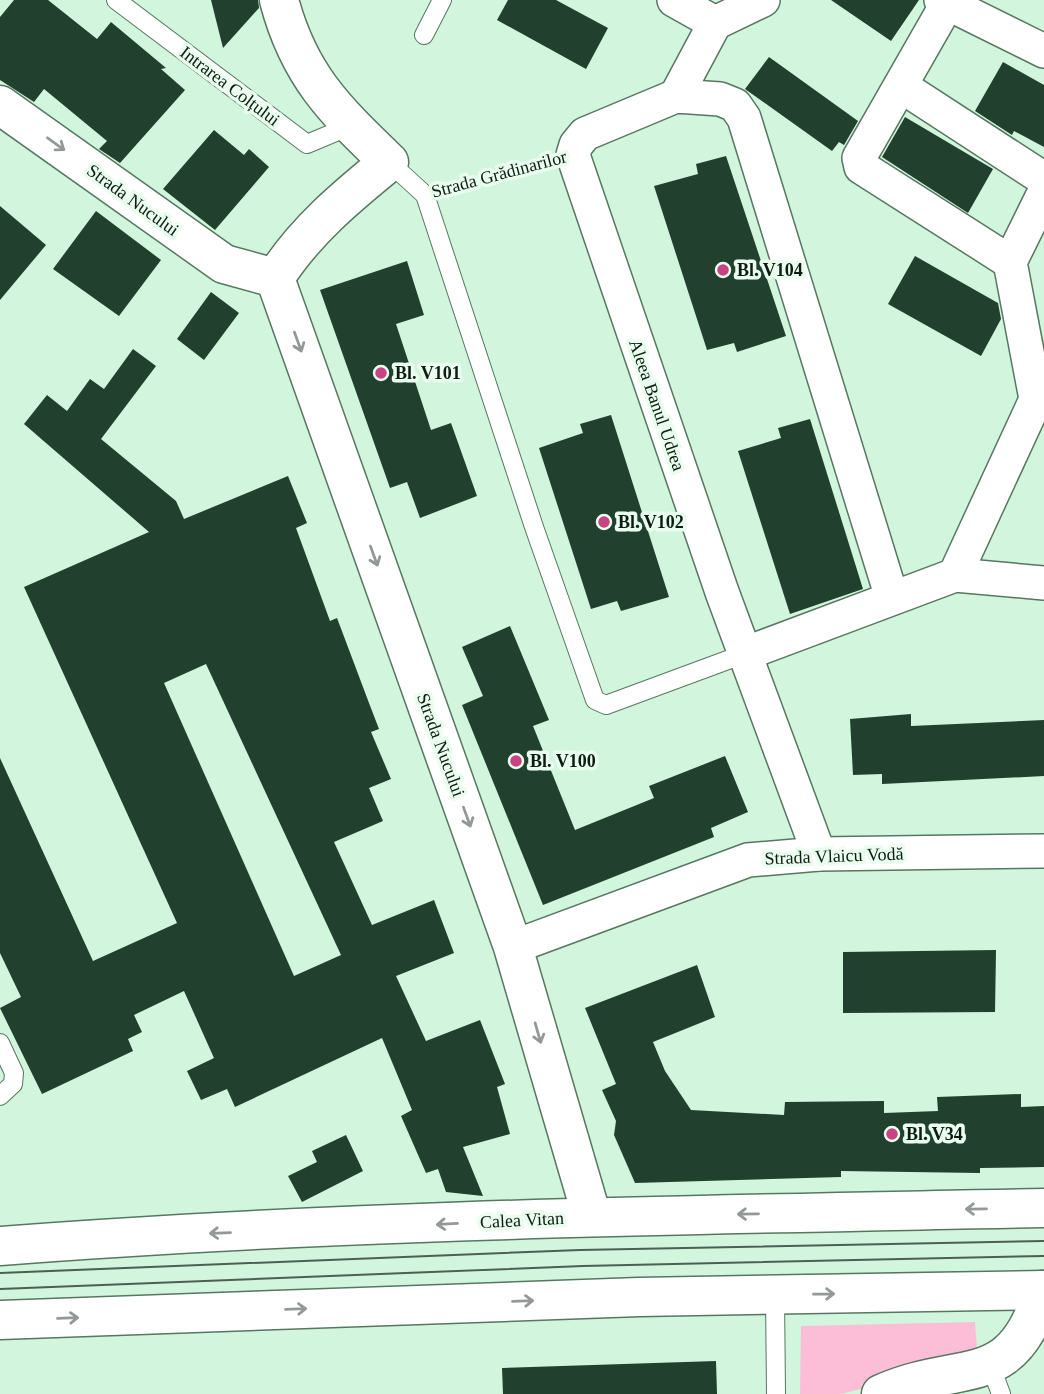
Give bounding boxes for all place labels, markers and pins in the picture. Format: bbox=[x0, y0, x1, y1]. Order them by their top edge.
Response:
place label: Bl. V104 bbox=[737, 260, 803, 280]
marker: Bl. V104 bbox=[715, 262, 731, 278]
place label: Bl. V101 bbox=[395, 363, 461, 383]
marker: Bl. V101 bbox=[373, 365, 389, 381]
place label: Bl. V102 bbox=[618, 512, 684, 532]
marker: Bl. V102 bbox=[596, 514, 612, 530]
place label: Bl. V100 bbox=[530, 751, 596, 771]
marker: Bl. V100 bbox=[508, 753, 524, 769]
place label: Bl. V34 bbox=[906, 1124, 963, 1144]
marker: Bl. V34 bbox=[884, 1126, 900, 1142]

